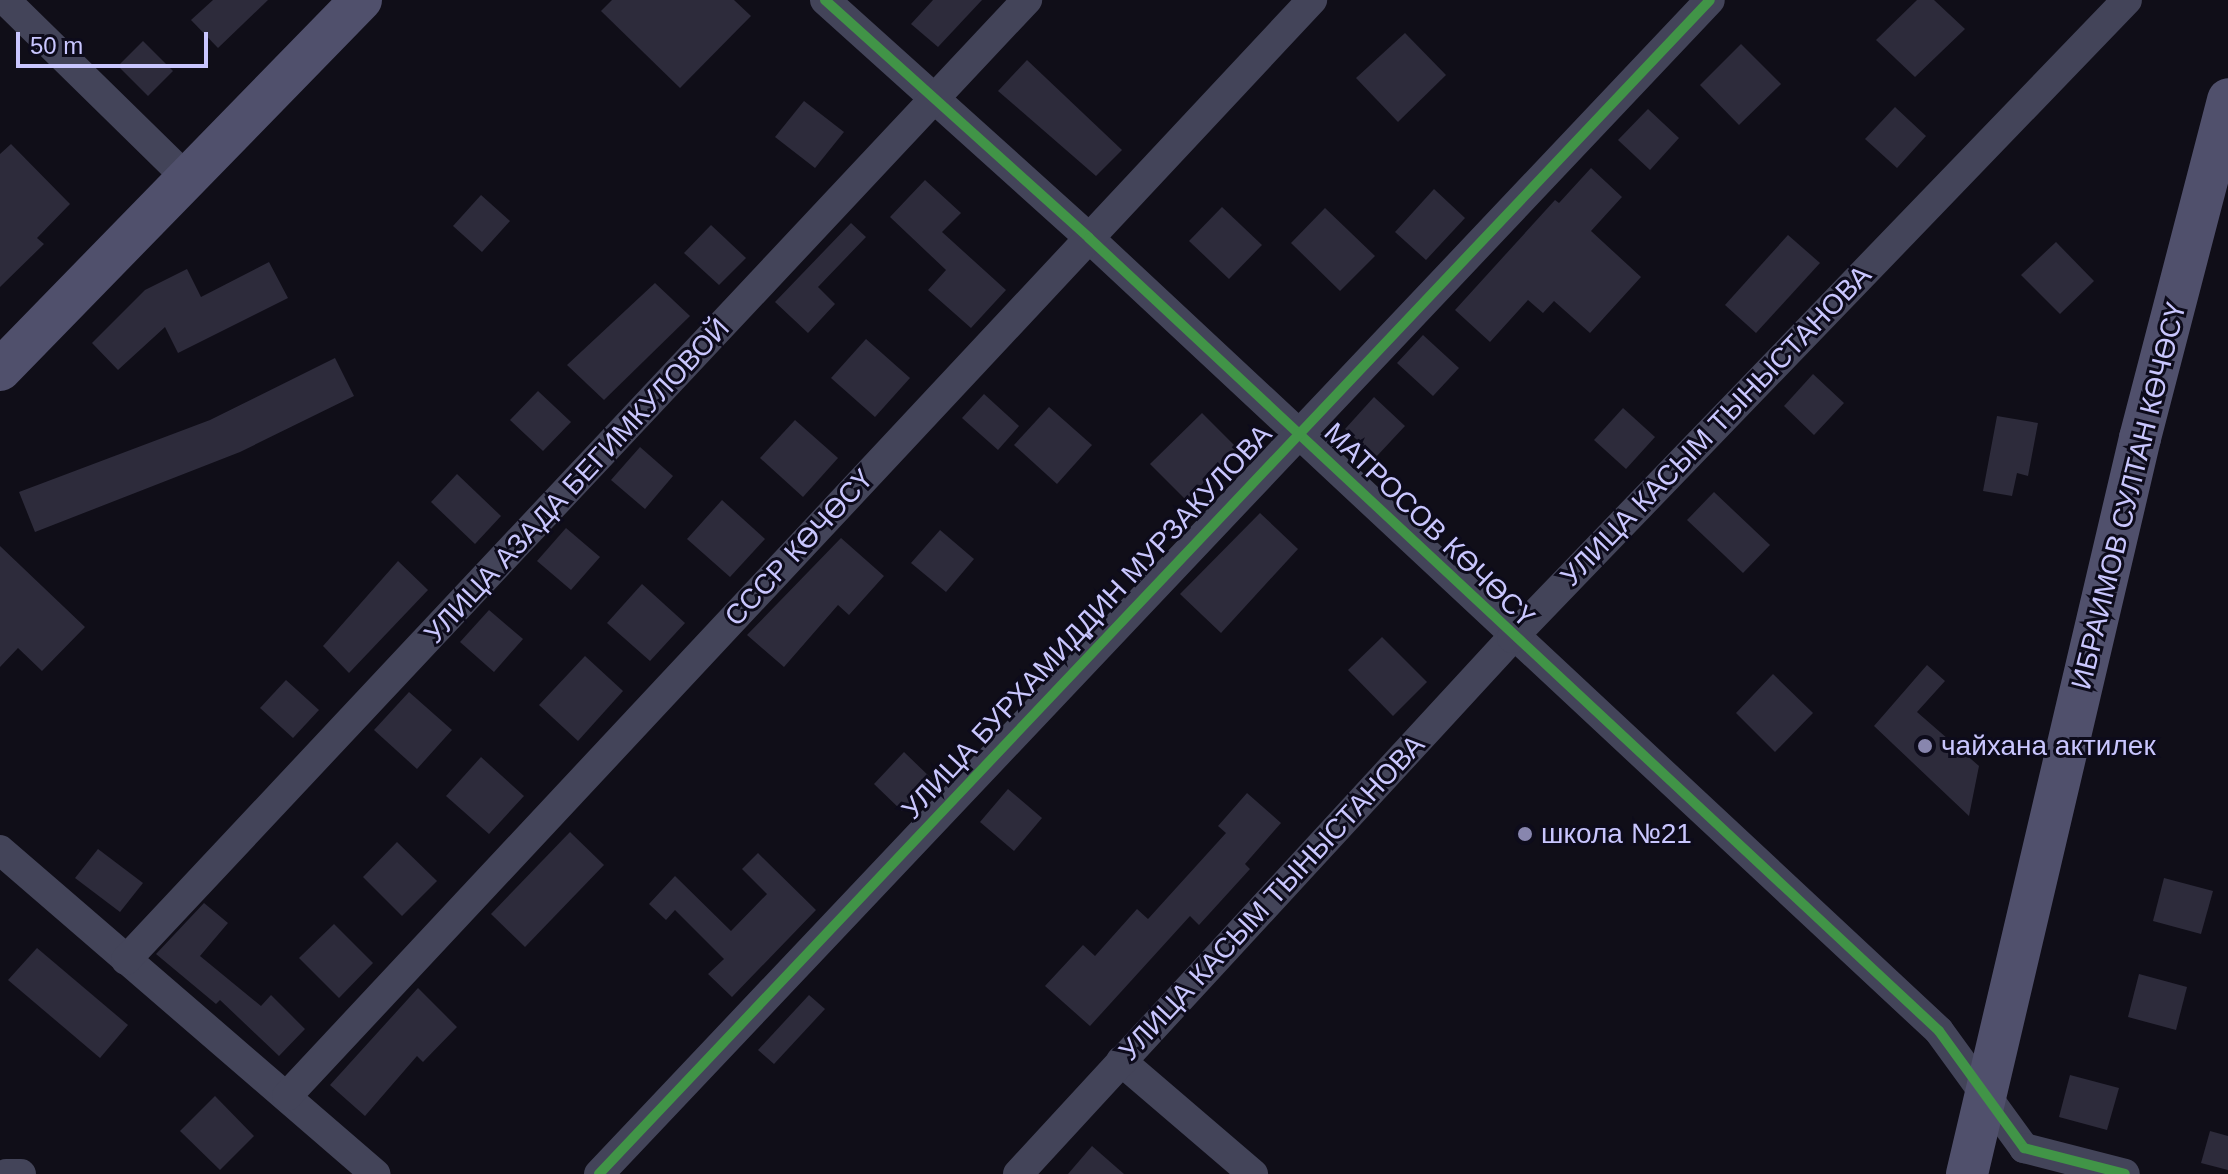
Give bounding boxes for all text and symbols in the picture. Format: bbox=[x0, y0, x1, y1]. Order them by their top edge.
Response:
scale bar bbox=[20, 16, 212, 66]
text: 50 m bbox=[30, 32, 83, 59]
street label: УЛИЦА КАСЫМ ТЫНЫСТАНОВА bbox=[1554, 259, 1878, 593]
street label: ИБРАИМОВ СУЛТАН КӨЧӨСҮ bbox=[2065, 299, 2193, 693]
street label: УЛИЦА АЗАДА БЕГИМКУЛОВОЙ bbox=[417, 312, 737, 650]
street label: МАТРОСОВ КӨЧӨСҮ bbox=[1317, 416, 1541, 634]
street label: УЛИЦА БУРХАМИДДИН МУРЗАКУЛОВА bbox=[895, 418, 1279, 826]
street label: СССР КӨЧӨСҮ bbox=[718, 463, 880, 633]
street label: УЛИЦА КАСЫМ ТЫНЫСТАНОВА bbox=[1112, 728, 1432, 1068]
place label: чайхана актилек bbox=[1941, 729, 2156, 763]
marker: чайхана актилек bbox=[1916, 737, 1934, 755]
place label: школа №21 bbox=[1541, 817, 1692, 851]
marker: школа №21 bbox=[1516, 825, 1534, 843]

